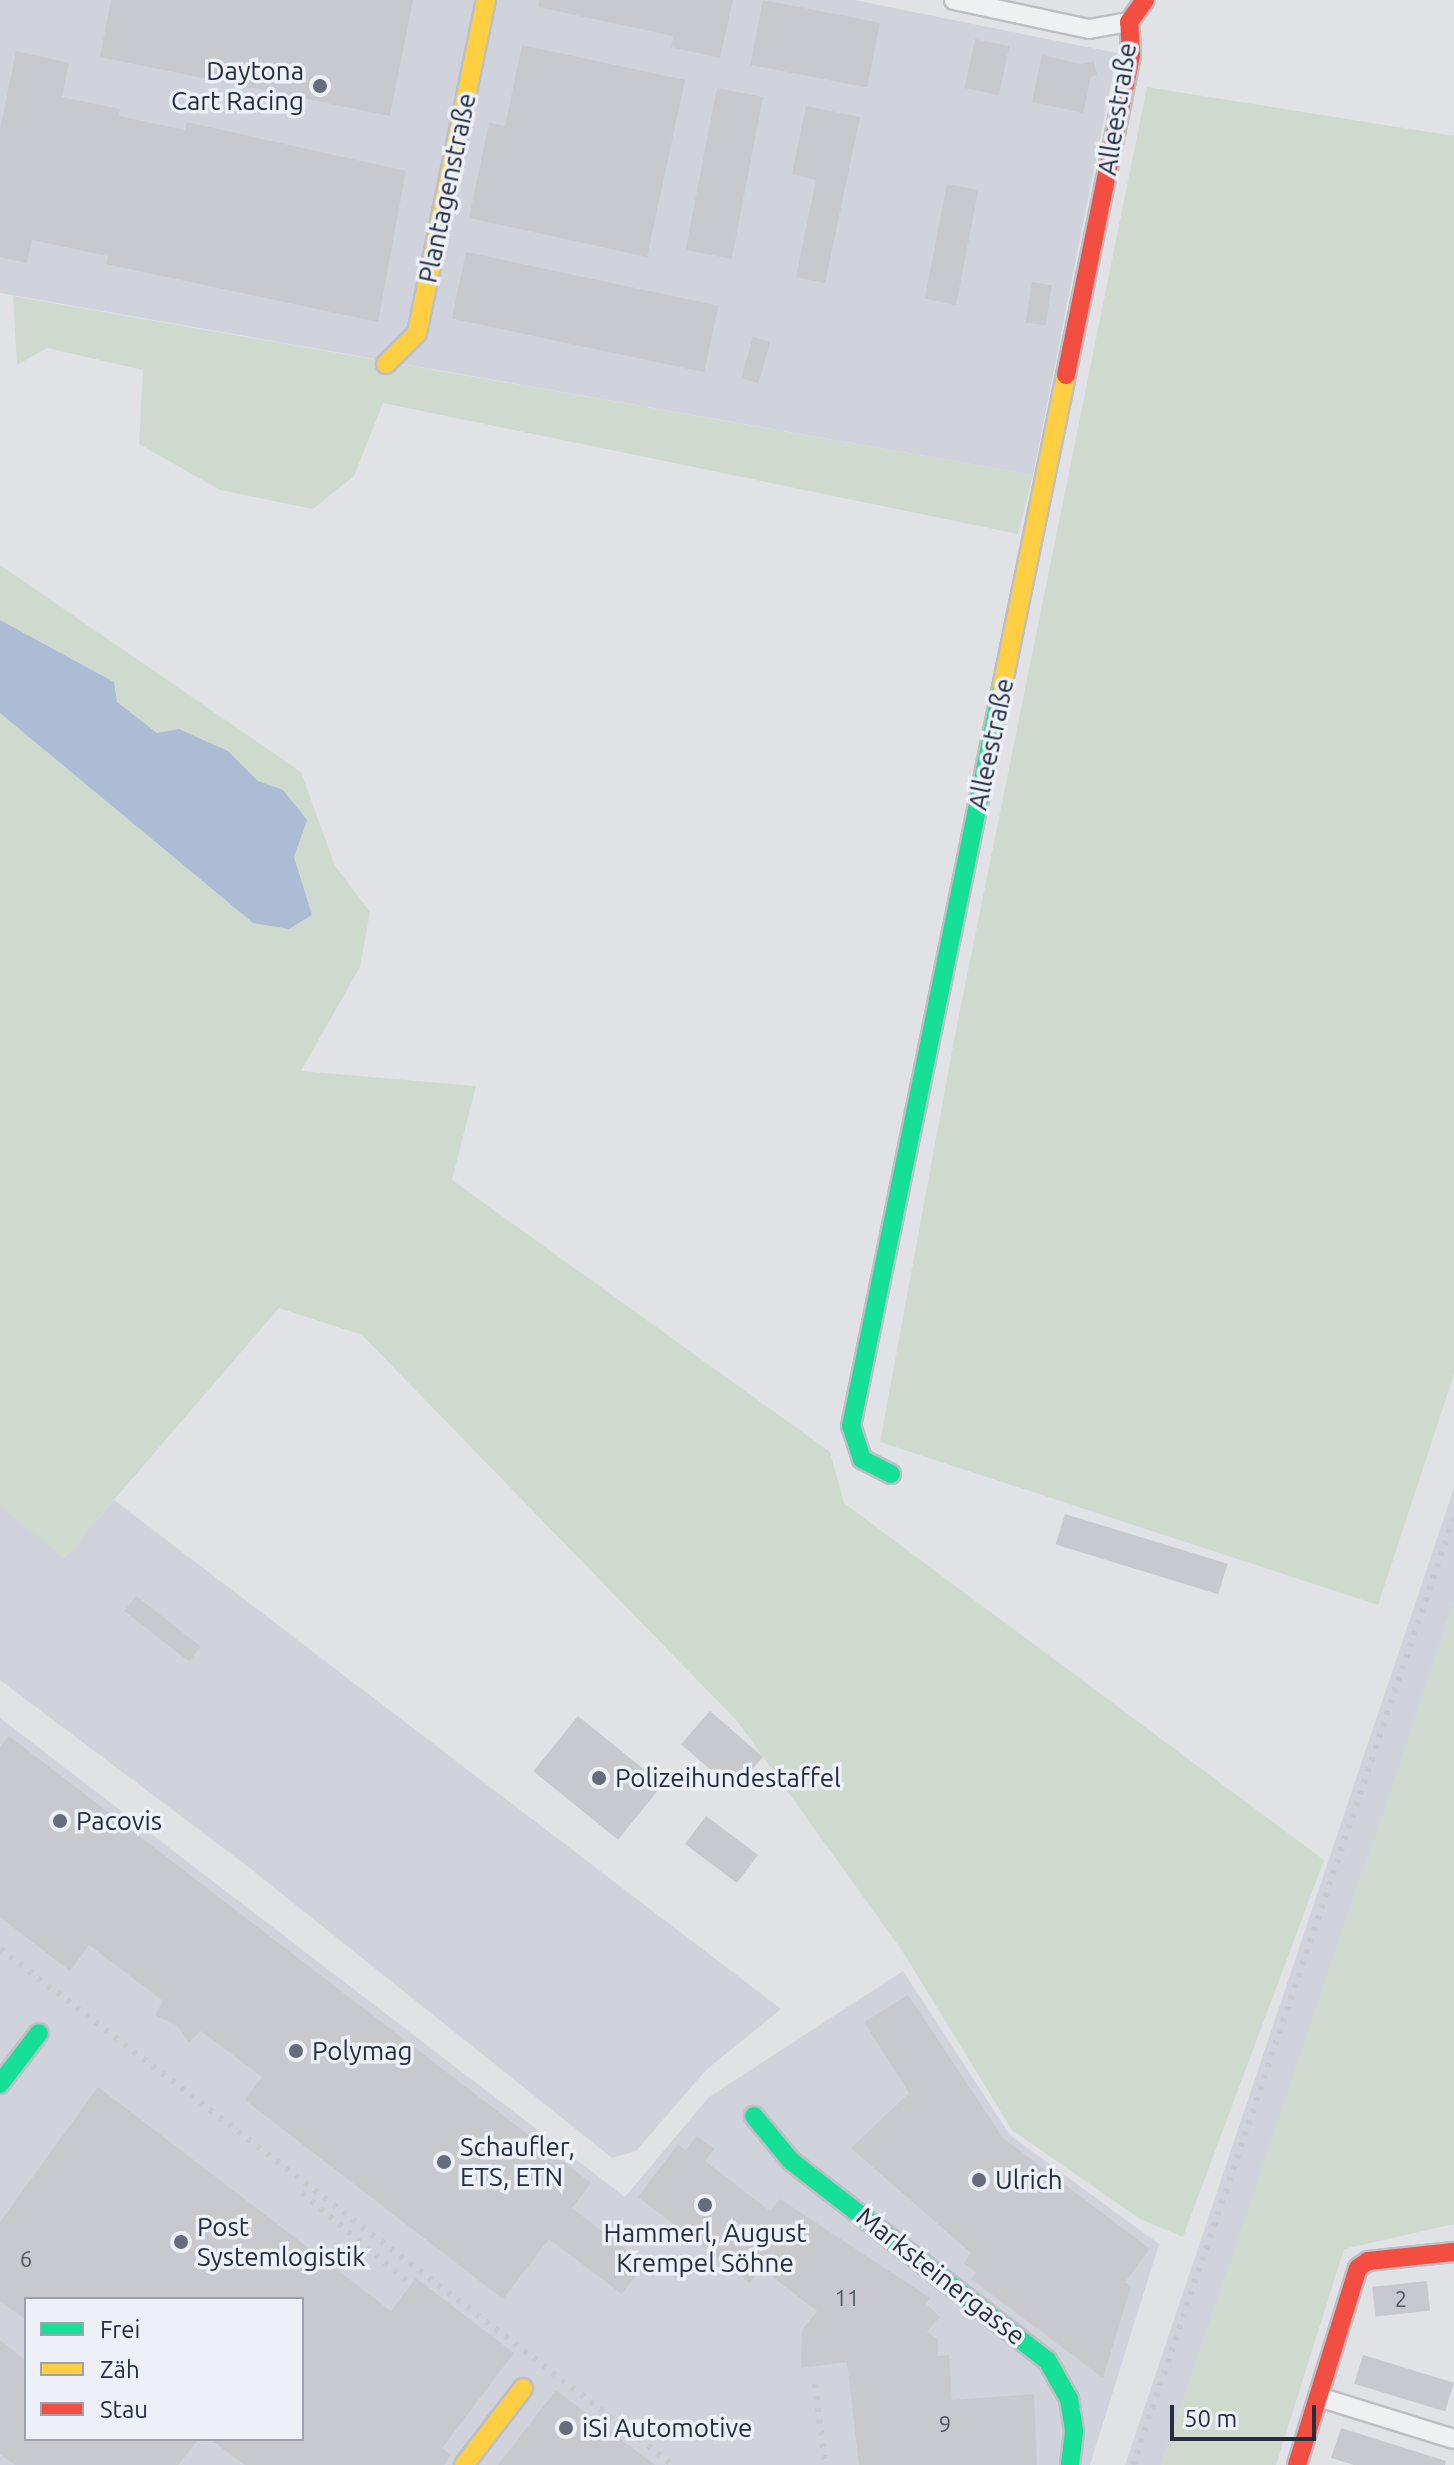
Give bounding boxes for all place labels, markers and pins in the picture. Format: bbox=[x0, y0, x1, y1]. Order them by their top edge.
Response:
place label: Daytona Cart Racing bbox=[171, 55, 304, 116]
marker: Daytona Cart Racing bbox=[311, 77, 329, 95]
place label: Polizeihundestaffel bbox=[615, 1762, 841, 1794]
marker: Polizeihundestaffel bbox=[590, 1769, 608, 1787]
place label: Pacovis bbox=[76, 1805, 162, 1837]
marker: Pacovis bbox=[51, 1812, 69, 1830]
place label: Polymag bbox=[312, 2035, 413, 2067]
marker: Polymag bbox=[287, 2042, 305, 2060]
place label: Schaufler, ETS, ETN bbox=[460, 2131, 575, 2192]
marker: Schaufler, ETS, ETN bbox=[435, 2153, 453, 2171]
place label: Ulrich bbox=[995, 2164, 1063, 2196]
marker: Ulrich bbox=[970, 2171, 988, 2189]
marker: Hammerl, August Krempel Söhne bbox=[696, 2196, 714, 2214]
place label: Post Systemlogistik bbox=[197, 2211, 365, 2272]
place label: Hammerl, August Krempel Söhne bbox=[604, 2217, 806, 2278]
marker: Post Systemlogistik bbox=[172, 2233, 190, 2251]
place label: iSi Automotive bbox=[582, 2412, 752, 2444]
marker: iSi Automotive bbox=[557, 2419, 575, 2437]

